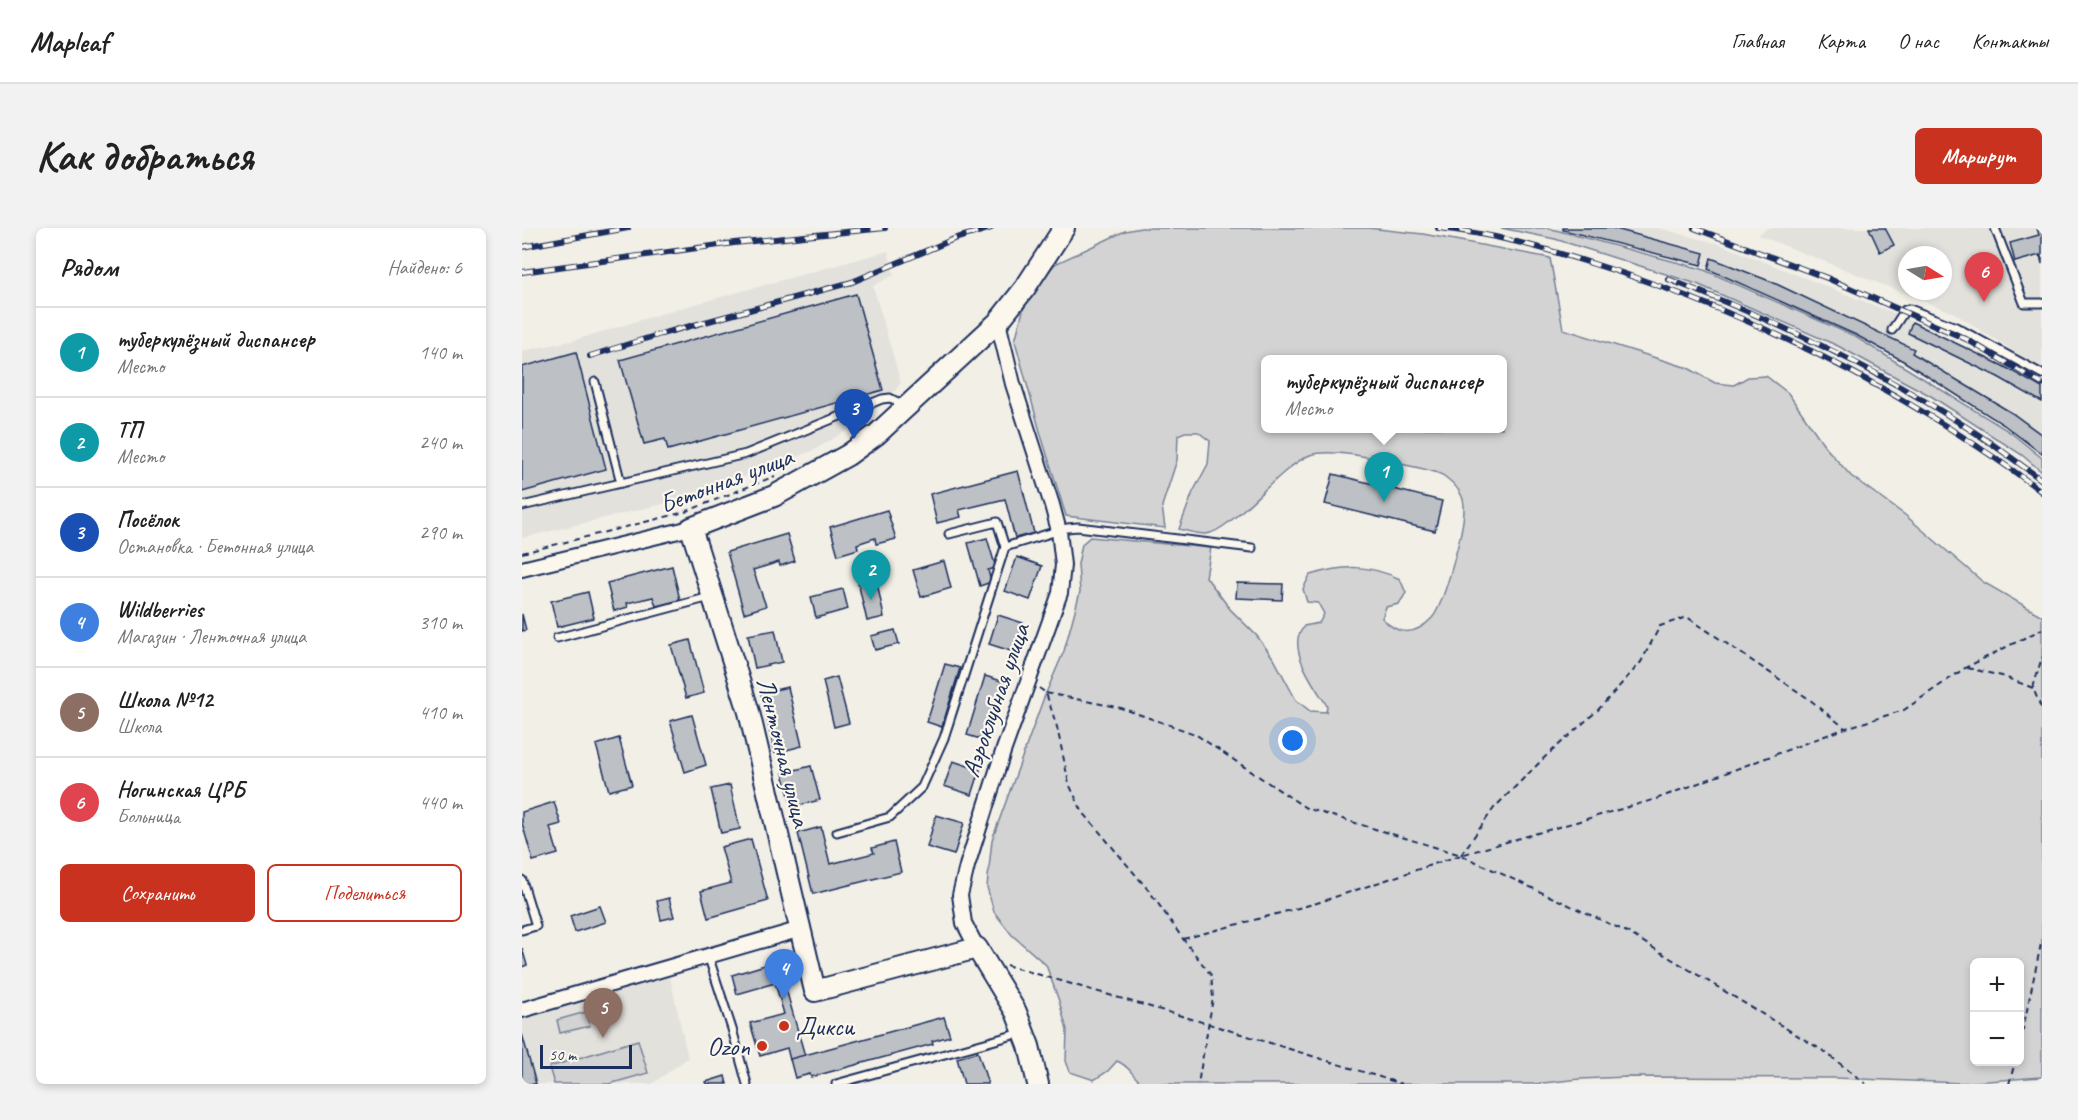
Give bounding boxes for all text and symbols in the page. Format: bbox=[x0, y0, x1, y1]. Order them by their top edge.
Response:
text: Mapleaf bbox=[30, 24, 108, 59]
text: Главная bbox=[1731, 28, 1784, 54]
text: Карта bbox=[1817, 28, 1865, 54]
text: О нас bbox=[1898, 28, 1939, 54]
text: Контакты bbox=[1972, 28, 2048, 54]
button: Маршрут bbox=[1915, 128, 2042, 184]
text: Как добраться bbox=[36, 130, 253, 183]
north arrow bbox=[1898, 246, 1952, 300]
text: Рядом bbox=[60, 251, 118, 284]
pin: 6 bbox=[1964, 253, 2004, 302]
text: Найдено: 6 bbox=[387, 255, 462, 280]
text: туберкулёзный диспансер bbox=[117, 326, 315, 354]
text: 1 bbox=[75, 340, 84, 365]
text: 140 m bbox=[419, 340, 462, 365]
text: Место bbox=[117, 354, 164, 379]
popup bbox=[1261, 355, 1507, 433]
text: туберкулёзный диспансер bbox=[1285, 368, 1483, 396]
pin: 3 bbox=[834, 390, 874, 439]
text: Место bbox=[1285, 396, 1332, 421]
text: ТП bbox=[117, 416, 142, 444]
text: 2 bbox=[75, 430, 84, 455]
text: 240 m bbox=[419, 430, 462, 455]
street label: Бетонная улица bbox=[655, 439, 799, 521]
text: Место bbox=[117, 444, 164, 469]
pin: 1 bbox=[1364, 452, 1404, 502]
text: Посёлок bbox=[117, 506, 179, 534]
text: 3 bbox=[75, 520, 84, 545]
text: 290 m bbox=[419, 520, 462, 545]
text: Остановка · Бетонная улица bbox=[117, 534, 313, 559]
pin: 2 bbox=[852, 550, 890, 600]
text: Wildberries bbox=[117, 596, 203, 624]
text: 4 bbox=[75, 610, 84, 635]
text: 310 m bbox=[419, 610, 462, 635]
street label: Аэроклубная улица bbox=[954, 617, 1038, 781]
text: Магазин · Ленточная улица bbox=[117, 624, 306, 649]
street label: Ленточная улица bbox=[749, 674, 818, 832]
text: Школа №12 bbox=[117, 686, 213, 714]
text: 5 bbox=[75, 700, 84, 725]
text: 410 m bbox=[419, 700, 462, 725]
text: Школа bbox=[117, 714, 161, 739]
your location bbox=[1278, 726, 1307, 755]
text: Ногинская ЦРБ bbox=[117, 776, 245, 804]
text: 6 bbox=[75, 790, 84, 815]
text: 440 m bbox=[419, 790, 462, 815]
text: Больница bbox=[117, 804, 180, 829]
button: Сохранить bbox=[60, 864, 255, 922]
button: Поделиться bbox=[267, 864, 462, 922]
pin: 4 bbox=[764, 950, 804, 999]
map controls bbox=[1970, 958, 2024, 1066]
button: + bbox=[1970, 958, 2024, 1012]
pin: 5 bbox=[584, 988, 622, 1038]
place label: Дикси bbox=[796, 1010, 856, 1043]
button: − bbox=[1970, 1012, 2024, 1066]
marker: Дикси bbox=[777, 1019, 791, 1033]
place label: Ozon bbox=[707, 1030, 750, 1063]
marker: Ozon bbox=[755, 1039, 769, 1053]
scale bar bbox=[540, 1042, 632, 1070]
text: 50 m bbox=[549, 1045, 576, 1065]

